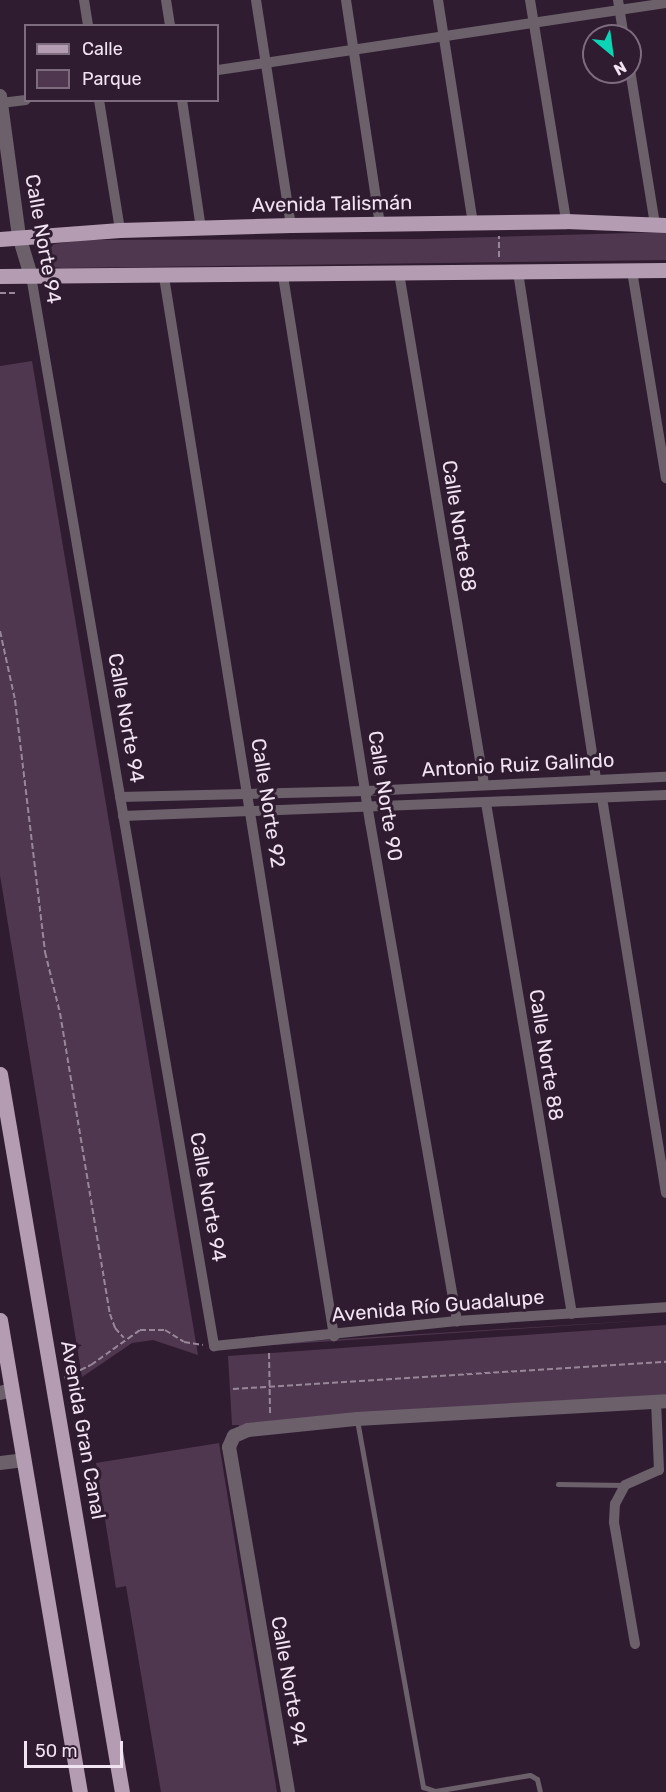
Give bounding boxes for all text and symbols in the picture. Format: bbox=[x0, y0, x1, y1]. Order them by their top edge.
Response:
legend bbox=[24, 24, 219, 102]
north arrow bbox=[582, 24, 642, 84]
text: Calle bbox=[82, 38, 123, 60]
text: N bbox=[610, 57, 630, 80]
text: Parque bbox=[82, 68, 142, 90]
street label: Calle Norte 94 bbox=[20, 172, 66, 306]
street label: Avenida Talismán bbox=[251, 191, 413, 217]
street label: Calle Norte 88 bbox=[437, 459, 481, 593]
street label: Calle Norte 94 bbox=[103, 651, 149, 785]
street label: Calle Norte 90 bbox=[363, 729, 407, 863]
street label: Calle Norte 92 bbox=[246, 737, 290, 869]
street label: Antonio Ruiz Galindo bbox=[421, 748, 615, 782]
street label: Calle Norte 88 bbox=[524, 988, 568, 1122]
street label: Calle Norte 94 bbox=[185, 1130, 231, 1264]
street label: Avenida Río Guadalupe bbox=[331, 1285, 545, 1327]
street label: Avenida Gran Canal bbox=[55, 1339, 111, 1521]
street label: Calle Norte 94 bbox=[266, 1614, 312, 1748]
scale bar bbox=[27, 1729, 126, 1767]
text: 50 m bbox=[35, 1740, 78, 1762]

